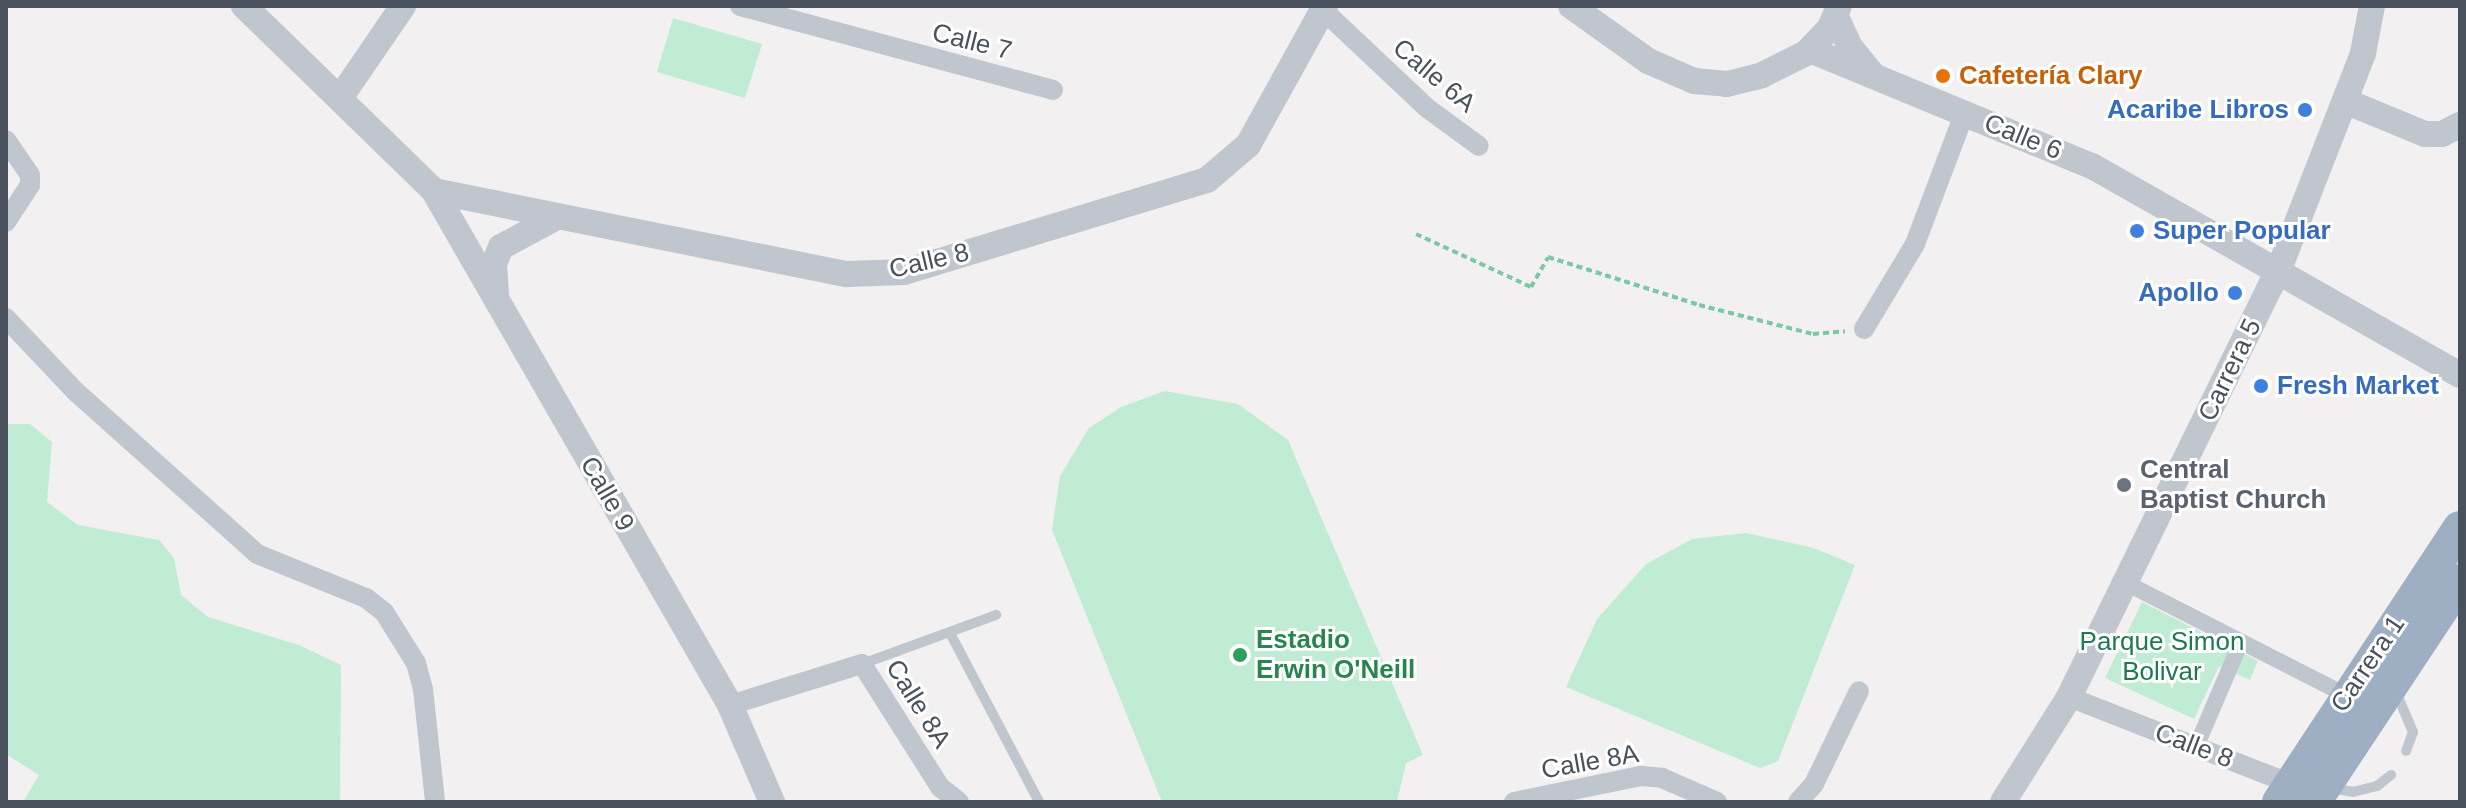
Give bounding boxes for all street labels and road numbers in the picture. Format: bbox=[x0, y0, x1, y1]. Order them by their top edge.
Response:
street label: Calle 7 bbox=[929, 17, 1015, 67]
street label: Calle 6A bbox=[1386, 32, 1482, 120]
street label: Calle 6 bbox=[1980, 107, 2066, 167]
street label: Calle 8 bbox=[886, 237, 972, 285]
street label: Carrera 5 bbox=[2192, 314, 2268, 426]
street label: Calle 9 bbox=[573, 451, 641, 537]
street label: Carrera 1 bbox=[2324, 610, 2412, 718]
street label: Calle 8A bbox=[879, 654, 957, 754]
street label: Calle 8 bbox=[2151, 717, 2237, 775]
street label: Calle 8A bbox=[1539, 738, 1641, 786]

